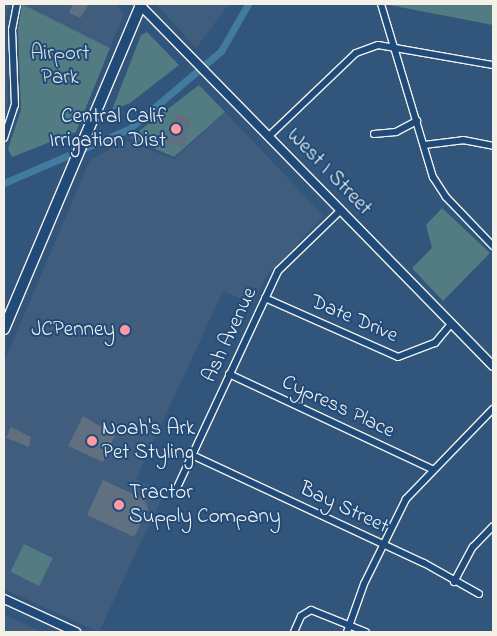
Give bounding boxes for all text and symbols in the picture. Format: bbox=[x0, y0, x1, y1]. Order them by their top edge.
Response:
park label: Airport Park bbox=[30, 41, 90, 91]
place label: Central Calif Irrigation Dist bbox=[49, 104, 166, 154]
marker: Central Calif Irrigation Dist bbox=[170, 123, 182, 135]
street label: West I Street bbox=[281, 123, 377, 221]
street label: Ash Avenue bbox=[197, 284, 263, 386]
street label: Date Drive bbox=[307, 289, 401, 349]
place label: JCPenney bbox=[31, 317, 115, 343]
marker: JCPenney bbox=[119, 324, 131, 336]
street label: Cypress Place bbox=[278, 370, 398, 444]
place label: Noah's Ark Pet Styling bbox=[102, 416, 195, 466]
marker: Noah's Ark Pet Styling bbox=[86, 435, 98, 447]
street label: Bay Street bbox=[295, 476, 393, 540]
place label: Tractor Supply Company bbox=[129, 480, 281, 530]
marker: Tractor Supply Company bbox=[113, 499, 125, 511]

